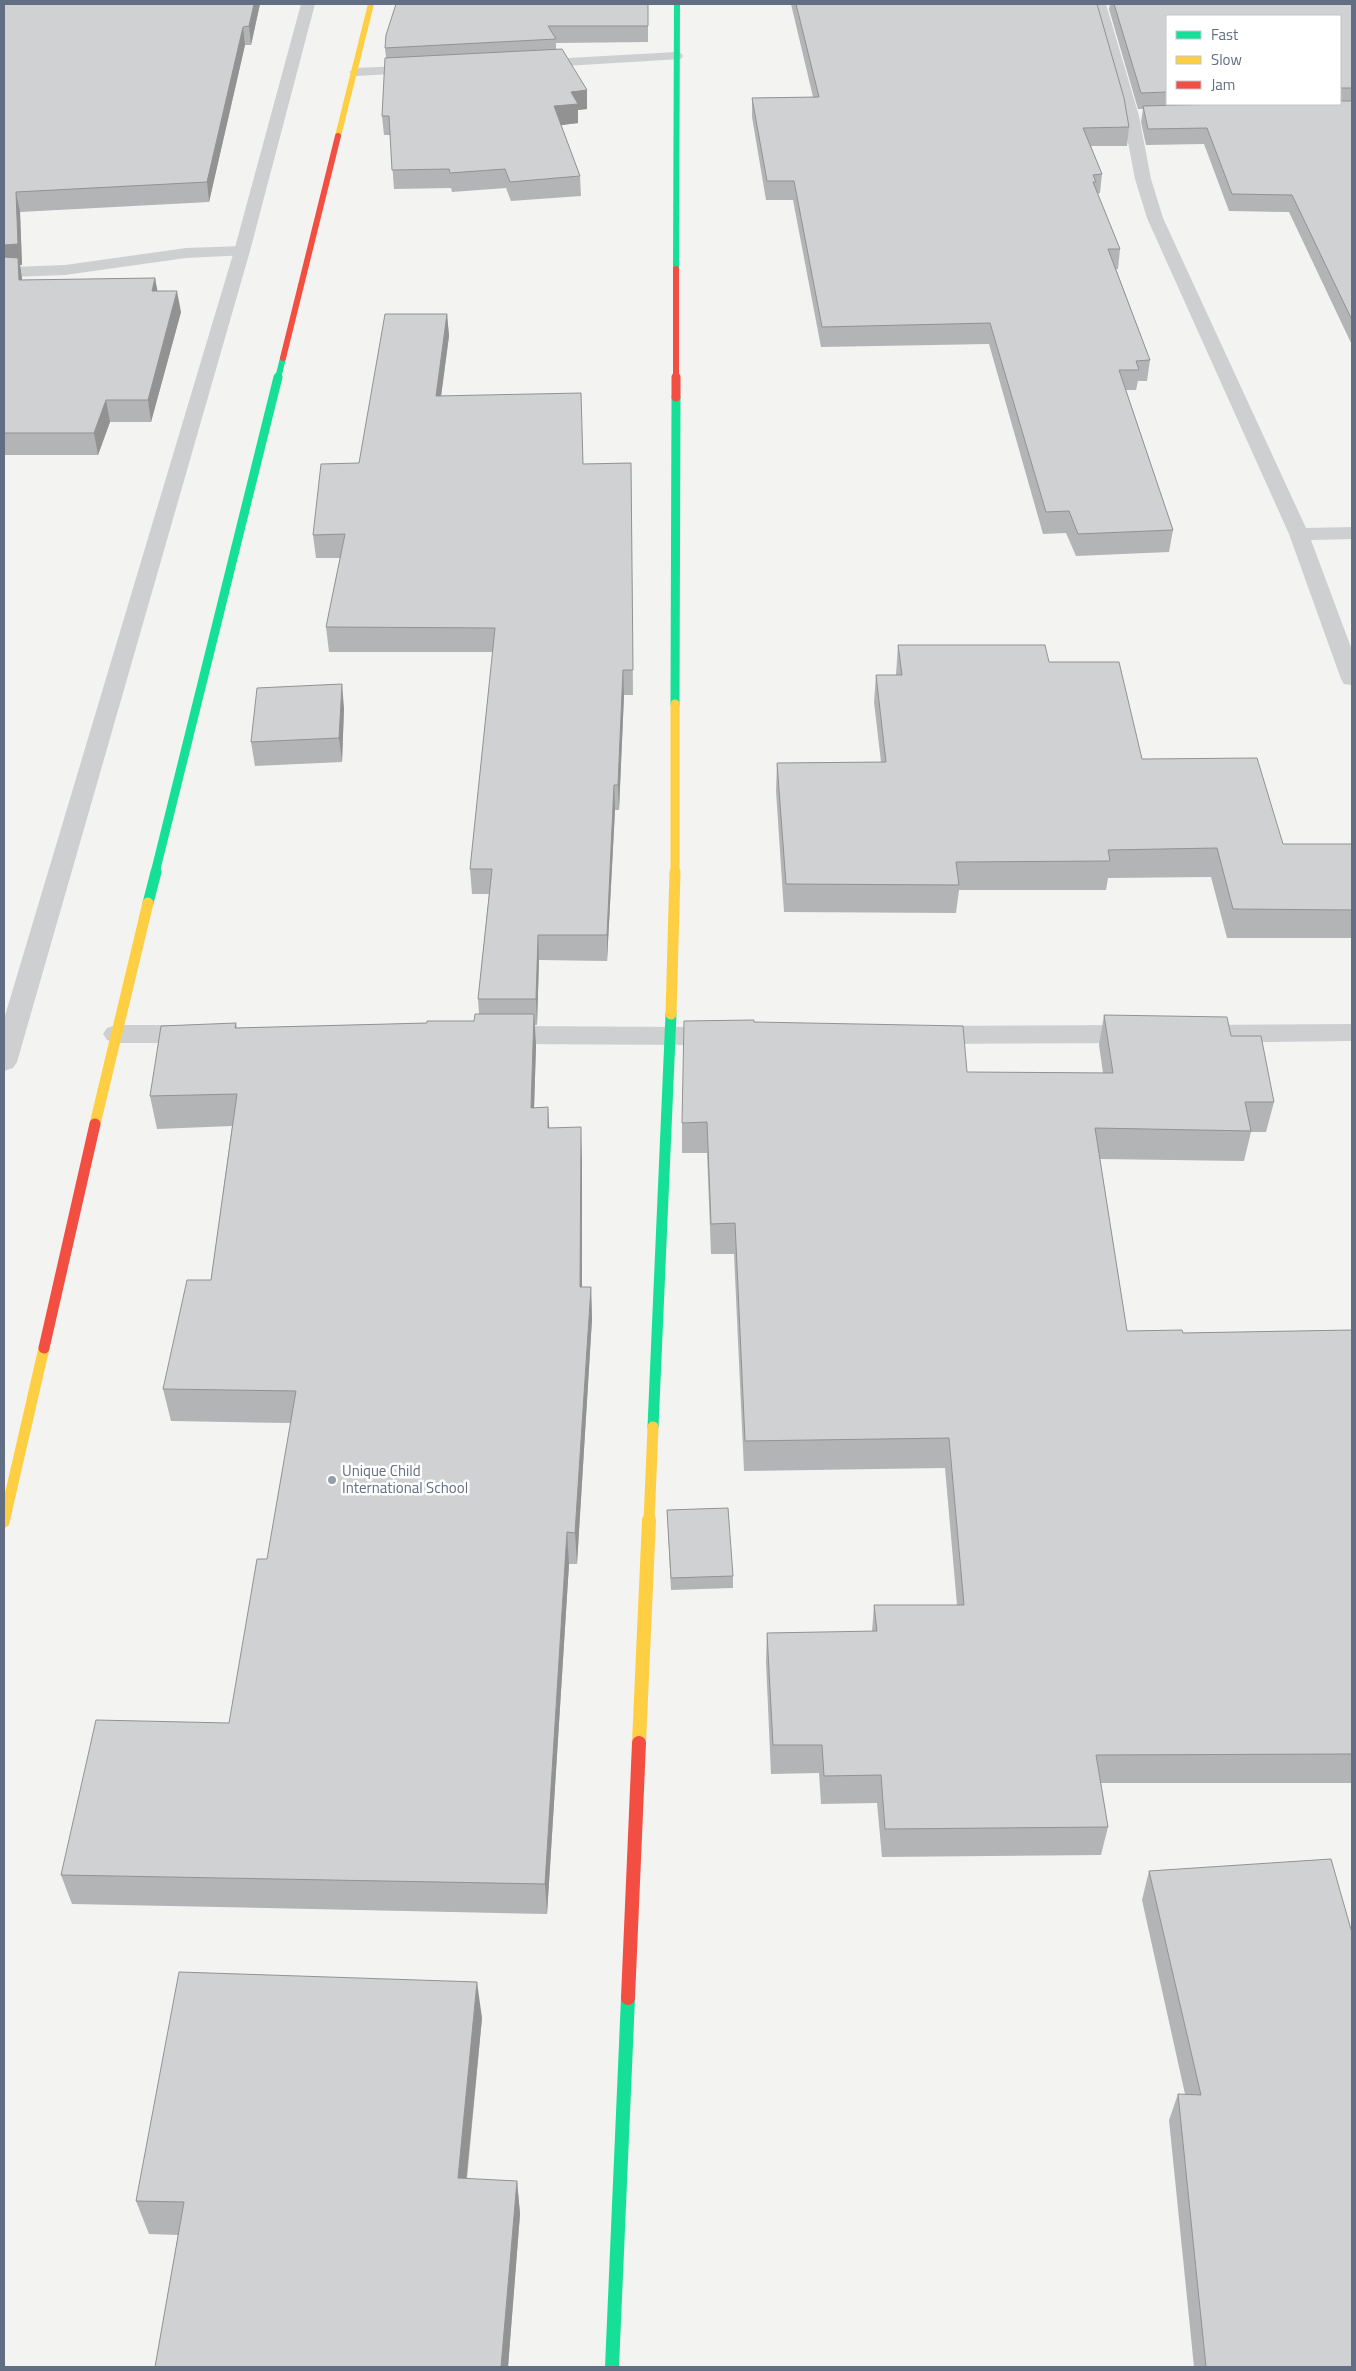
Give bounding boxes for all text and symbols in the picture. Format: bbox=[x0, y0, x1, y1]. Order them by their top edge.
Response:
legend bbox=[1166, 15, 1341, 105]
text: Fast bbox=[1211, 23, 1239, 46]
text: Slow bbox=[1211, 48, 1242, 71]
text: Jam bbox=[1211, 73, 1235, 96]
place label: Unique Child International School bbox=[342, 1459, 468, 1499]
marker: Unique Child International School bbox=[326, 1474, 338, 1486]

